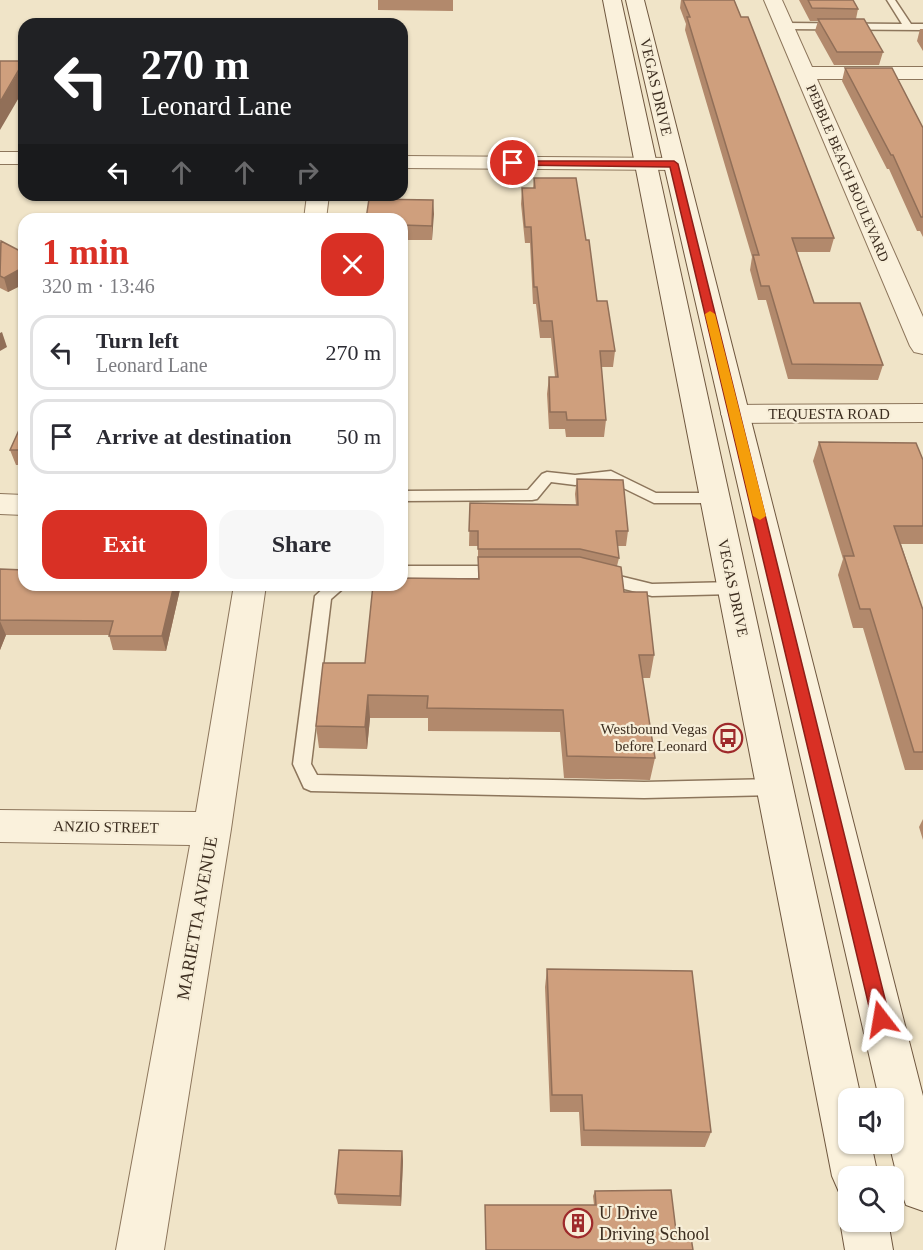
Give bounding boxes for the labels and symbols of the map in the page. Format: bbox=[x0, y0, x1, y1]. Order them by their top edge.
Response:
street label: VEGAS DRIVE bbox=[637, 37, 675, 137]
street label: PEBBLE BEACH BOULEVARD bbox=[803, 82, 892, 264]
pin bbox=[487, 137, 538, 188]
street label: TEQUESTA ROAD bbox=[768, 406, 890, 422]
street label: VEGAS DRIVE bbox=[715, 538, 751, 638]
place label: Westbound Vegas before Leonard bbox=[601, 721, 707, 754]
bus stop icon: Westbound Vegas before Leonard bbox=[712, 722, 744, 754]
street label: ANZIO STREET bbox=[53, 818, 159, 836]
street label: MARIETTA AVENUE bbox=[173, 835, 221, 1001]
position arrow bbox=[849, 987, 913, 1051]
place label: U Drive Driving School bbox=[599, 1203, 710, 1244]
building icon: U Drive Driving School bbox=[562, 1207, 594, 1239]

